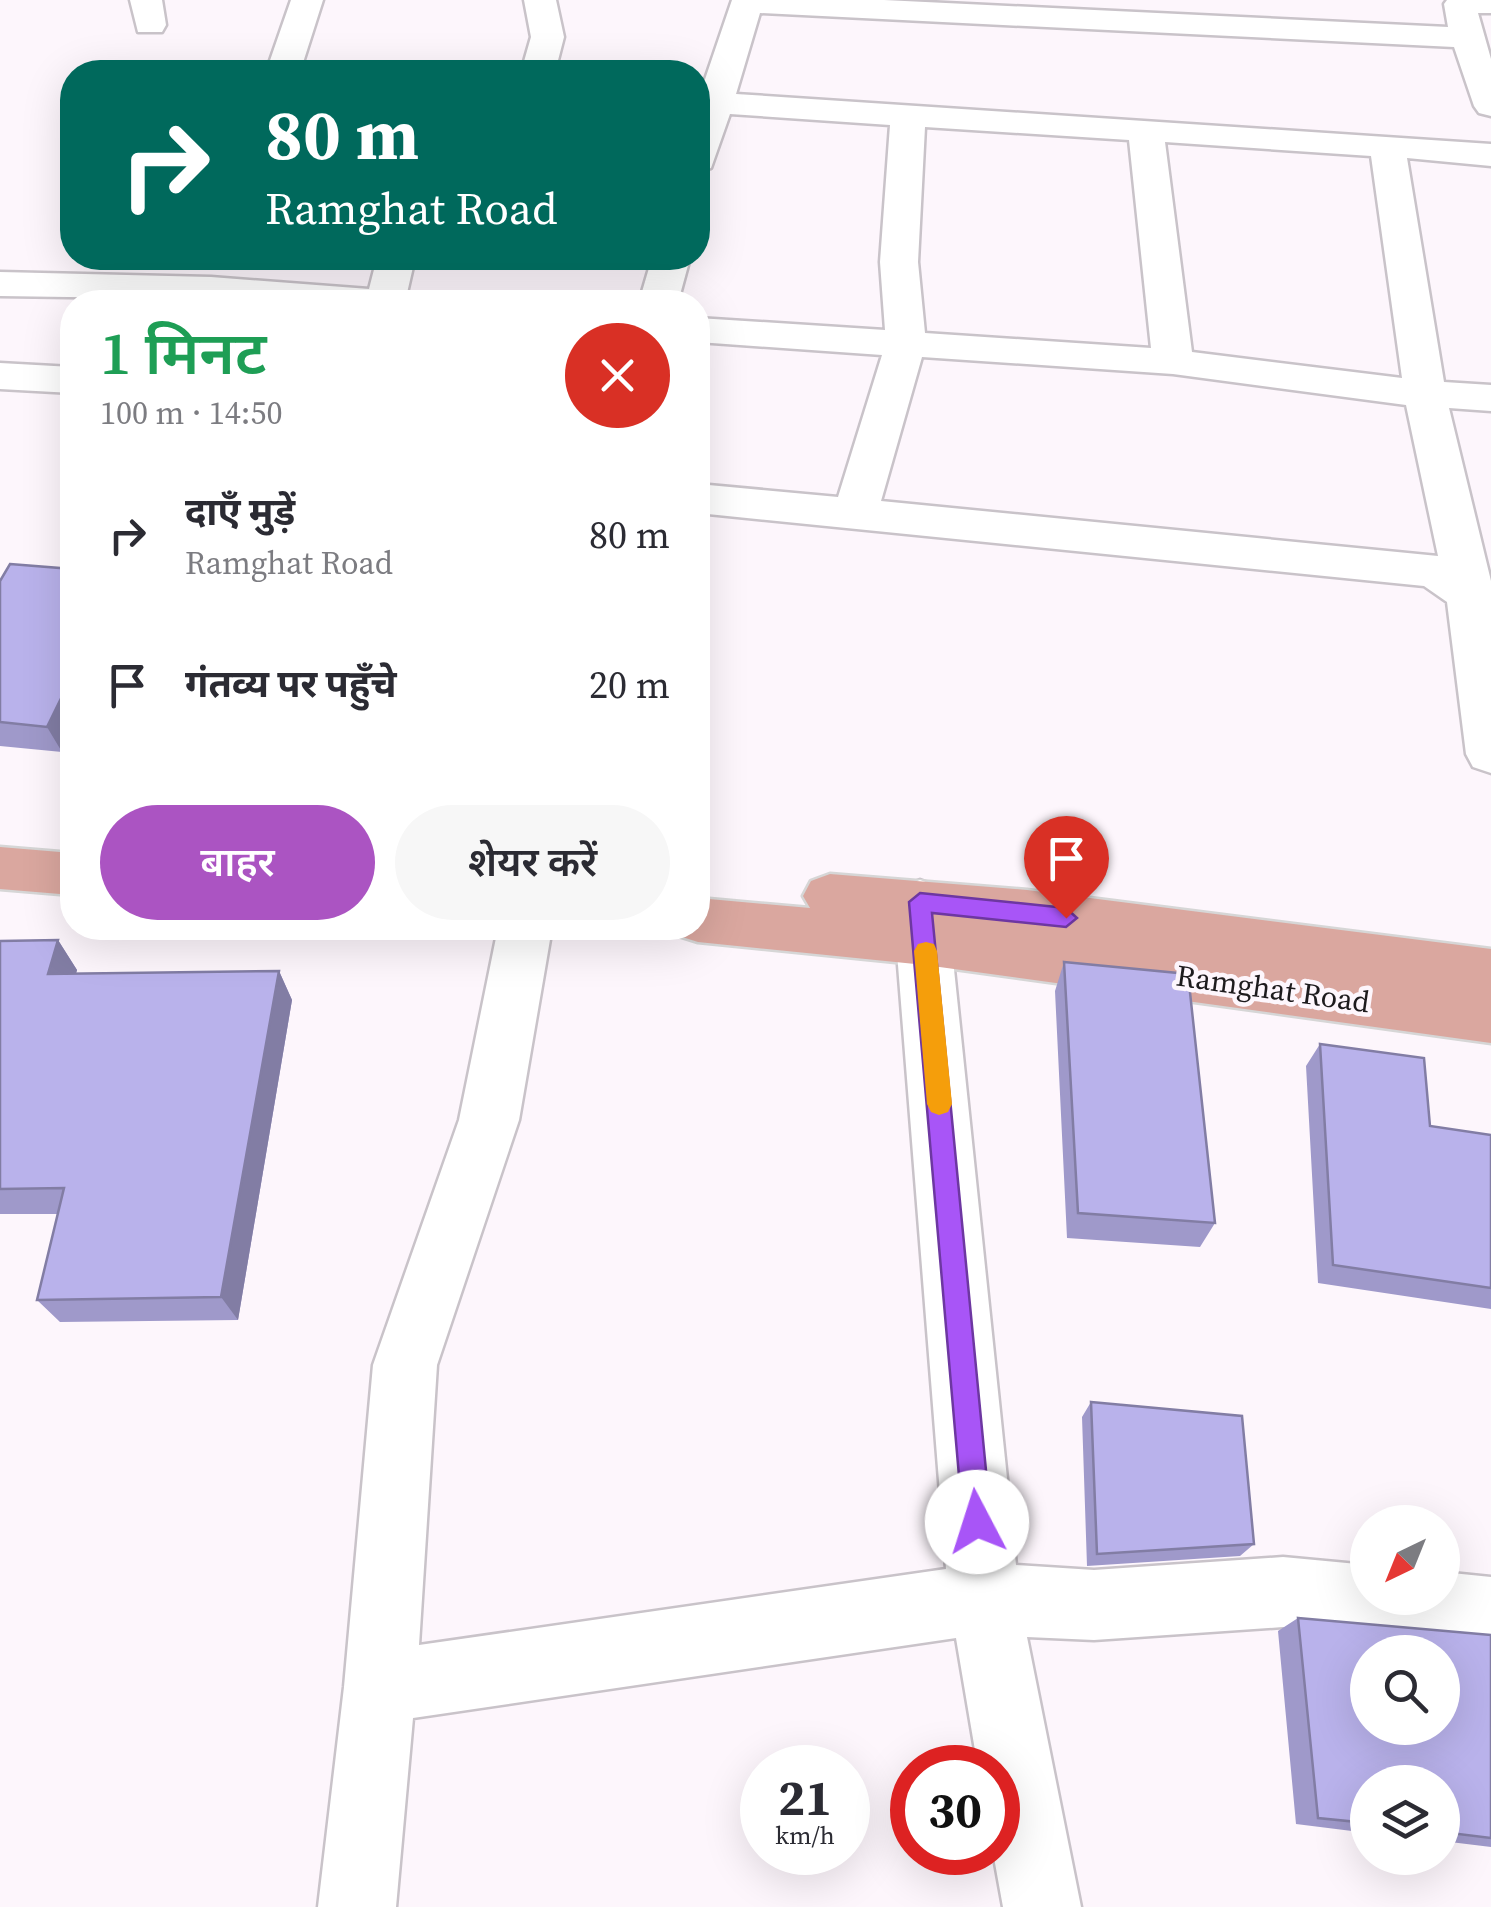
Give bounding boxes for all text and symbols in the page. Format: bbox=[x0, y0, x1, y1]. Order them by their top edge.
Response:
text: 80 m bbox=[265, 86, 419, 182]
icon: right bbox=[100, 100, 230, 230]
text: Ramghat Road bbox=[265, 177, 557, 239]
text: 1 मिनट bbox=[100, 312, 266, 394]
button: close bbox=[565, 323, 670, 428]
text: 100 m · 14:50 bbox=[100, 391, 282, 435]
text: दाएँ मुड़ें bbox=[185, 486, 295, 538]
icon: right bbox=[100, 508, 155, 563]
text: 80 m bbox=[589, 509, 670, 561]
text: Ramghat Road bbox=[185, 541, 393, 585]
icon: arrive bbox=[100, 658, 155, 713]
text: गंतव्य पर पहुँचे bbox=[185, 658, 397, 710]
text: 20 m bbox=[589, 659, 670, 711]
button: बाहर bbox=[100, 805, 375, 920]
button: शेयर करें bbox=[395, 805, 670, 920]
pin bbox=[1024, 816, 1109, 919]
icon: arrive bbox=[1039, 831, 1094, 886]
street label: Ramghat Road bbox=[1174, 955, 1372, 1022]
position arrow bbox=[925, 1470, 1029, 1574]
north arrow bbox=[1350, 1505, 1460, 1615]
map controls bbox=[1350, 1505, 1460, 1875]
button: search bbox=[1350, 1635, 1460, 1745]
speed limit sign: 30 bbox=[890, 1745, 1020, 1875]
text: 21 bbox=[778, 1763, 832, 1832]
button: layers bbox=[1350, 1765, 1460, 1875]
text: km/h bbox=[775, 1818, 835, 1852]

